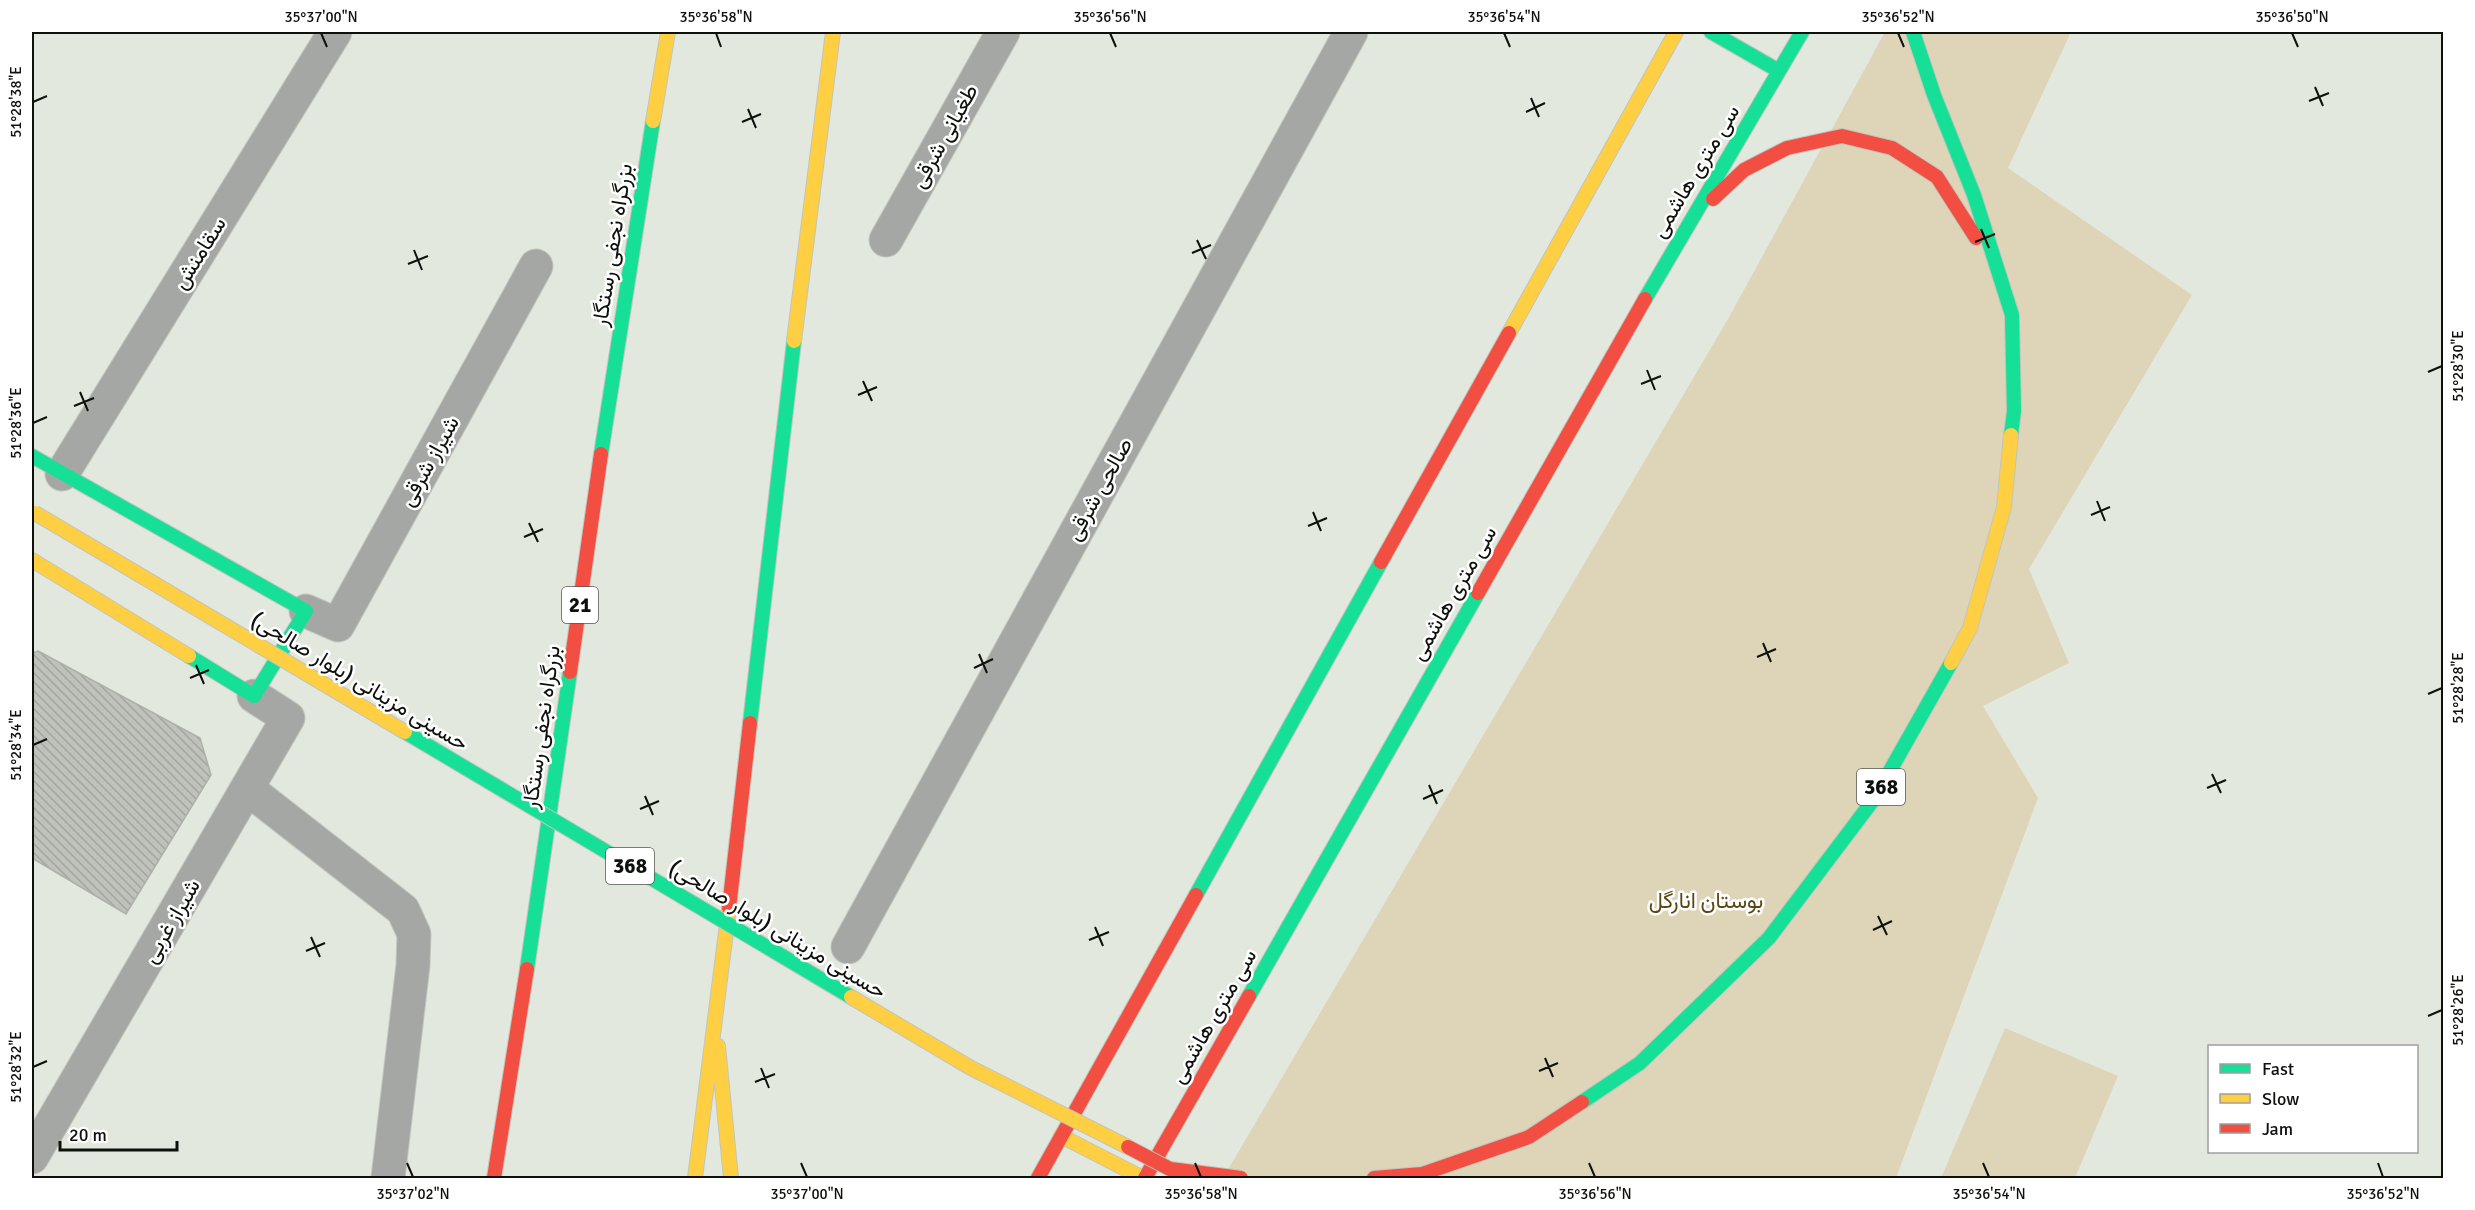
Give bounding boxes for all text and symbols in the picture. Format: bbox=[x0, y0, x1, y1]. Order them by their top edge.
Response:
text: 35°37'00"N bbox=[284, 8, 358, 26]
text: 35°36'58"N bbox=[679, 8, 753, 26]
text: 35°36'56"N bbox=[1073, 8, 1147, 26]
text: 35°36'54"N bbox=[1467, 8, 1541, 26]
text: 35°36'52"N bbox=[1861, 8, 1935, 26]
text: 35°36'50"N bbox=[2255, 8, 2329, 26]
text: 51°28'38"E bbox=[7, 66, 25, 138]
street label: طغیانی شرقی bbox=[904, 79, 984, 193]
street label: سی متری هاشمی bbox=[1645, 100, 1745, 242]
street label: بزرگراه نجفی رستگار bbox=[586, 162, 638, 329]
street label: سقامنش bbox=[166, 212, 232, 294]
text: 51°28'30"E bbox=[2449, 330, 2467, 402]
text: 51°28'36"E bbox=[7, 387, 25, 459]
street label: شیراز شرقی bbox=[393, 411, 465, 511]
street label: صالحی شرقی bbox=[1060, 433, 1138, 545]
street label: سی متری هاشمی bbox=[1404, 521, 1502, 665]
road number: 21 bbox=[562, 587, 598, 623]
street label: حسینی مزینانی (بلوار صالحی) bbox=[247, 605, 473, 757]
street label: بزرگراه نجفی رستگار bbox=[516, 644, 566, 811]
text: 51°28'28"E bbox=[2449, 652, 2467, 724]
text: 51°28'34"E bbox=[7, 709, 25, 781]
road number: 368 bbox=[1857, 769, 1905, 805]
road number: 368 bbox=[606, 848, 654, 884]
street label: حسینی مزینانی (بلوار صالحی) bbox=[665, 853, 891, 1005]
street label: شیراز غربی bbox=[136, 874, 206, 968]
park label: بوستان انارگل bbox=[1649, 887, 1763, 914]
street label: سی متری هاشمی bbox=[1164, 944, 1262, 1088]
text: 51°28'26"E bbox=[2449, 974, 2467, 1046]
text: 51°28'32"E bbox=[7, 1031, 25, 1103]
legend bbox=[2208, 1045, 2418, 1153]
text: Fast bbox=[2262, 1058, 2294, 1080]
text: Slow bbox=[2262, 1088, 2299, 1110]
scale bar bbox=[60, 1114, 177, 1152]
text: Jam bbox=[2262, 1118, 2293, 1140]
text: 20 m bbox=[69, 1124, 107, 1146]
text: 35°37'02"N bbox=[376, 1185, 450, 1203]
text: 35°37'00"N bbox=[770, 1185, 844, 1203]
text: 35°36'58"N bbox=[1164, 1185, 1238, 1203]
text: 35°36'56"N bbox=[1558, 1185, 1632, 1203]
text: 35°36'54"N bbox=[1952, 1185, 2026, 1203]
text: 35°36'52"N bbox=[2346, 1185, 2420, 1203]

